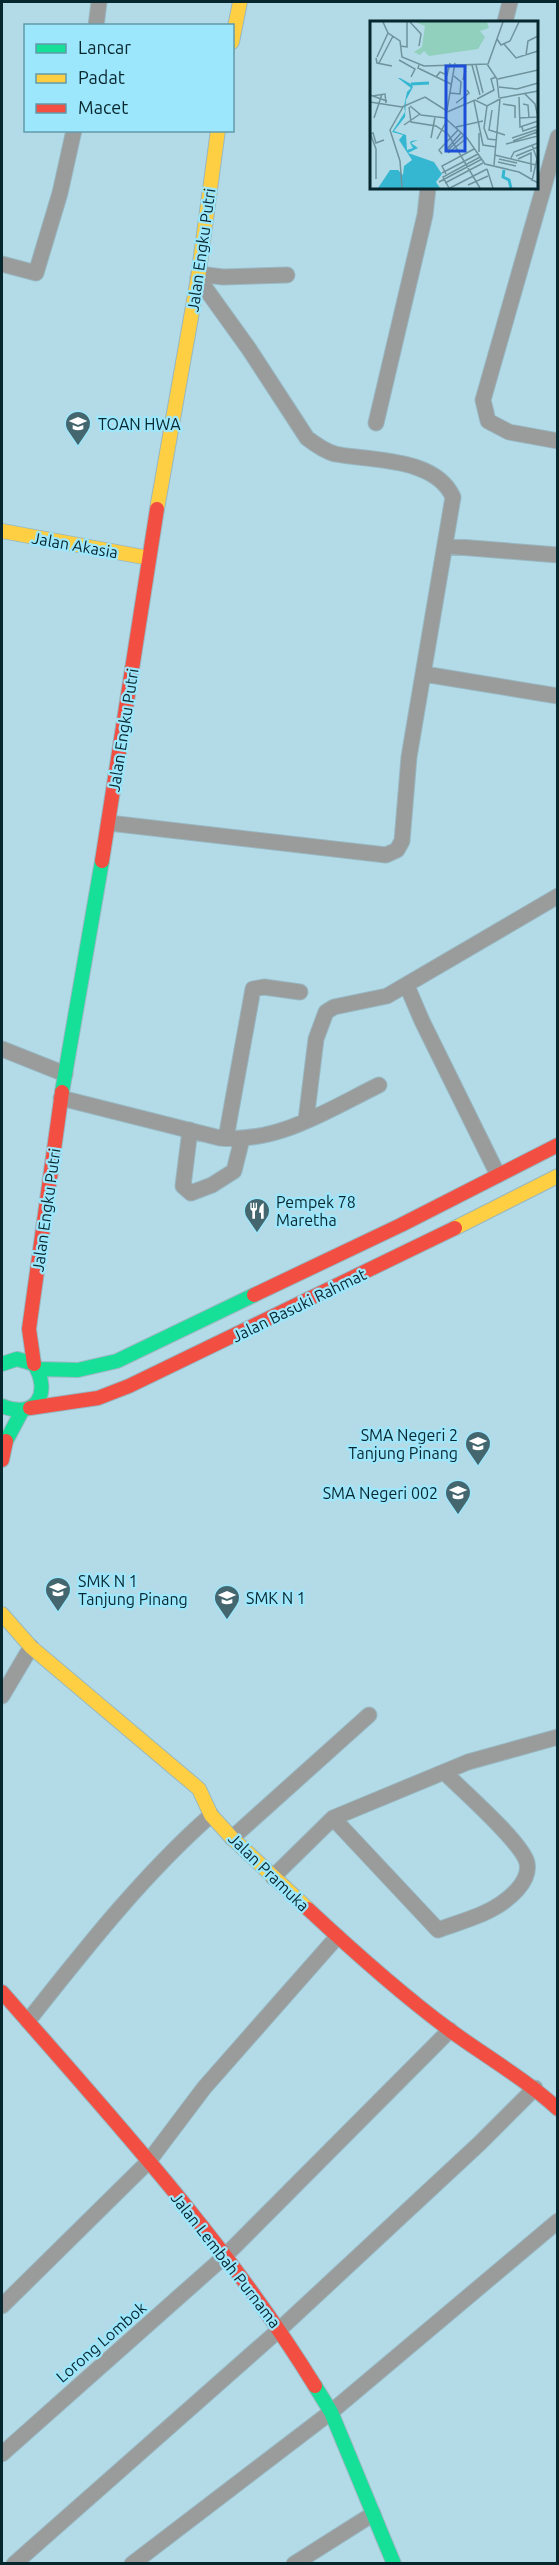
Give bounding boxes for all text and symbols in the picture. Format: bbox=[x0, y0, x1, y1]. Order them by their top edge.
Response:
inset map bbox=[370, 21, 538, 189]
legend bbox=[24, 24, 234, 132]
text: Lancar bbox=[78, 37, 131, 57]
text: Padat bbox=[78, 67, 125, 87]
text: Macet bbox=[78, 97, 128, 117]
street label: Jalan Engku Putri bbox=[183, 187, 219, 313]
school or university icon: TOAN HWA bbox=[63, 409, 93, 447]
place label: TOAN HWA bbox=[98, 415, 181, 433]
street label: Jalan Akasia bbox=[31, 529, 119, 561]
street label: Jalan Engku Putri bbox=[104, 667, 142, 793]
street label: Jalan Engku Putri bbox=[28, 1147, 64, 1273]
place label: Pempek 78 Maretha bbox=[276, 1193, 356, 1229]
restaurant icon: Pempek 78 Maretha bbox=[242, 1196, 272, 1234]
street label: Jalan Basuki Rahmat bbox=[229, 1264, 370, 1345]
place label: SMA Negeri 2 Tanjung Pinang bbox=[348, 1426, 458, 1462]
school or university icon: SMA Negeri 2 Tanjung Pinang bbox=[463, 1429, 493, 1467]
school or university icon: SMA Negeri 002 bbox=[443, 1478, 473, 1516]
place label: SMA Negeri 002 bbox=[323, 1484, 438, 1502]
place label: SMK N 1 Tanjung Pinang bbox=[78, 1572, 188, 1608]
school or university icon: SMK N 1 Tanjung Pinang bbox=[43, 1575, 73, 1613]
school or university icon: SMK N 1 bbox=[212, 1583, 242, 1621]
place label: SMK N 1 bbox=[246, 1589, 306, 1607]
street label: Jalan Pramuka bbox=[225, 1829, 313, 1915]
street label: Jalan Lembah Purnama bbox=[168, 2189, 284, 2331]
street label: Lorong Lombok bbox=[52, 2298, 150, 2386]

